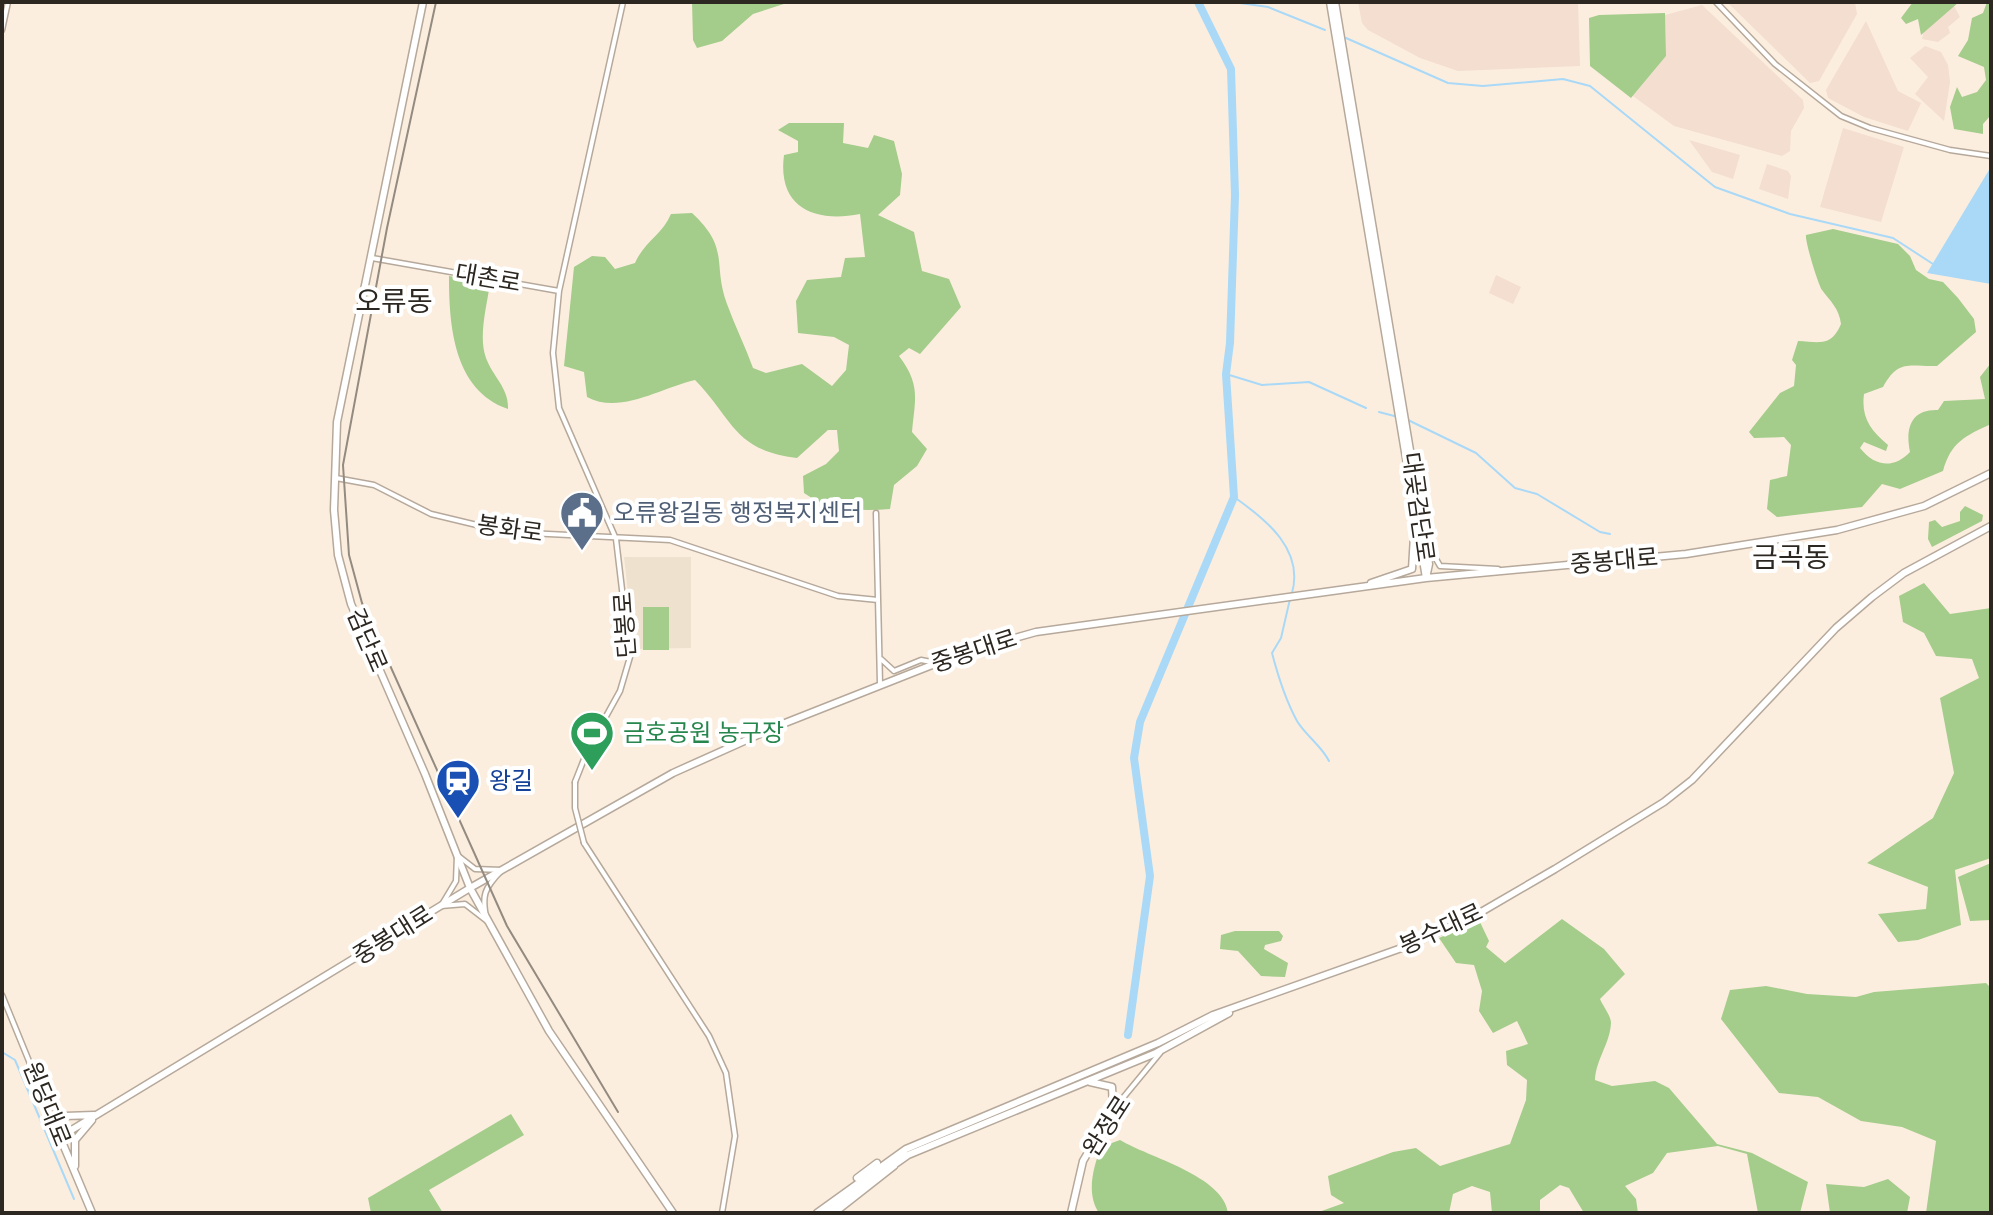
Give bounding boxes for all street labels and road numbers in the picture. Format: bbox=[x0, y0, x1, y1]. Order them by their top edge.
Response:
street label: 대촌로 bbox=[453, 256, 524, 300]
street label: 대곶검단로 bbox=[1394, 450, 1443, 564]
street label: 봉화로 bbox=[475, 508, 545, 549]
street label: 중봉대로 bbox=[1569, 540, 1659, 581]
street label: 단봉로 bbox=[606, 591, 643, 659]
street label: 검단로 bbox=[339, 603, 396, 677]
street label: 중봉대로 bbox=[927, 621, 1021, 680]
street label: 봉수대로 bbox=[1394, 895, 1488, 962]
street label: 중봉대로 bbox=[347, 897, 439, 972]
street label: 원당대로 bbox=[16, 1057, 79, 1151]
street label: 완정로 bbox=[1075, 1089, 1138, 1162]

